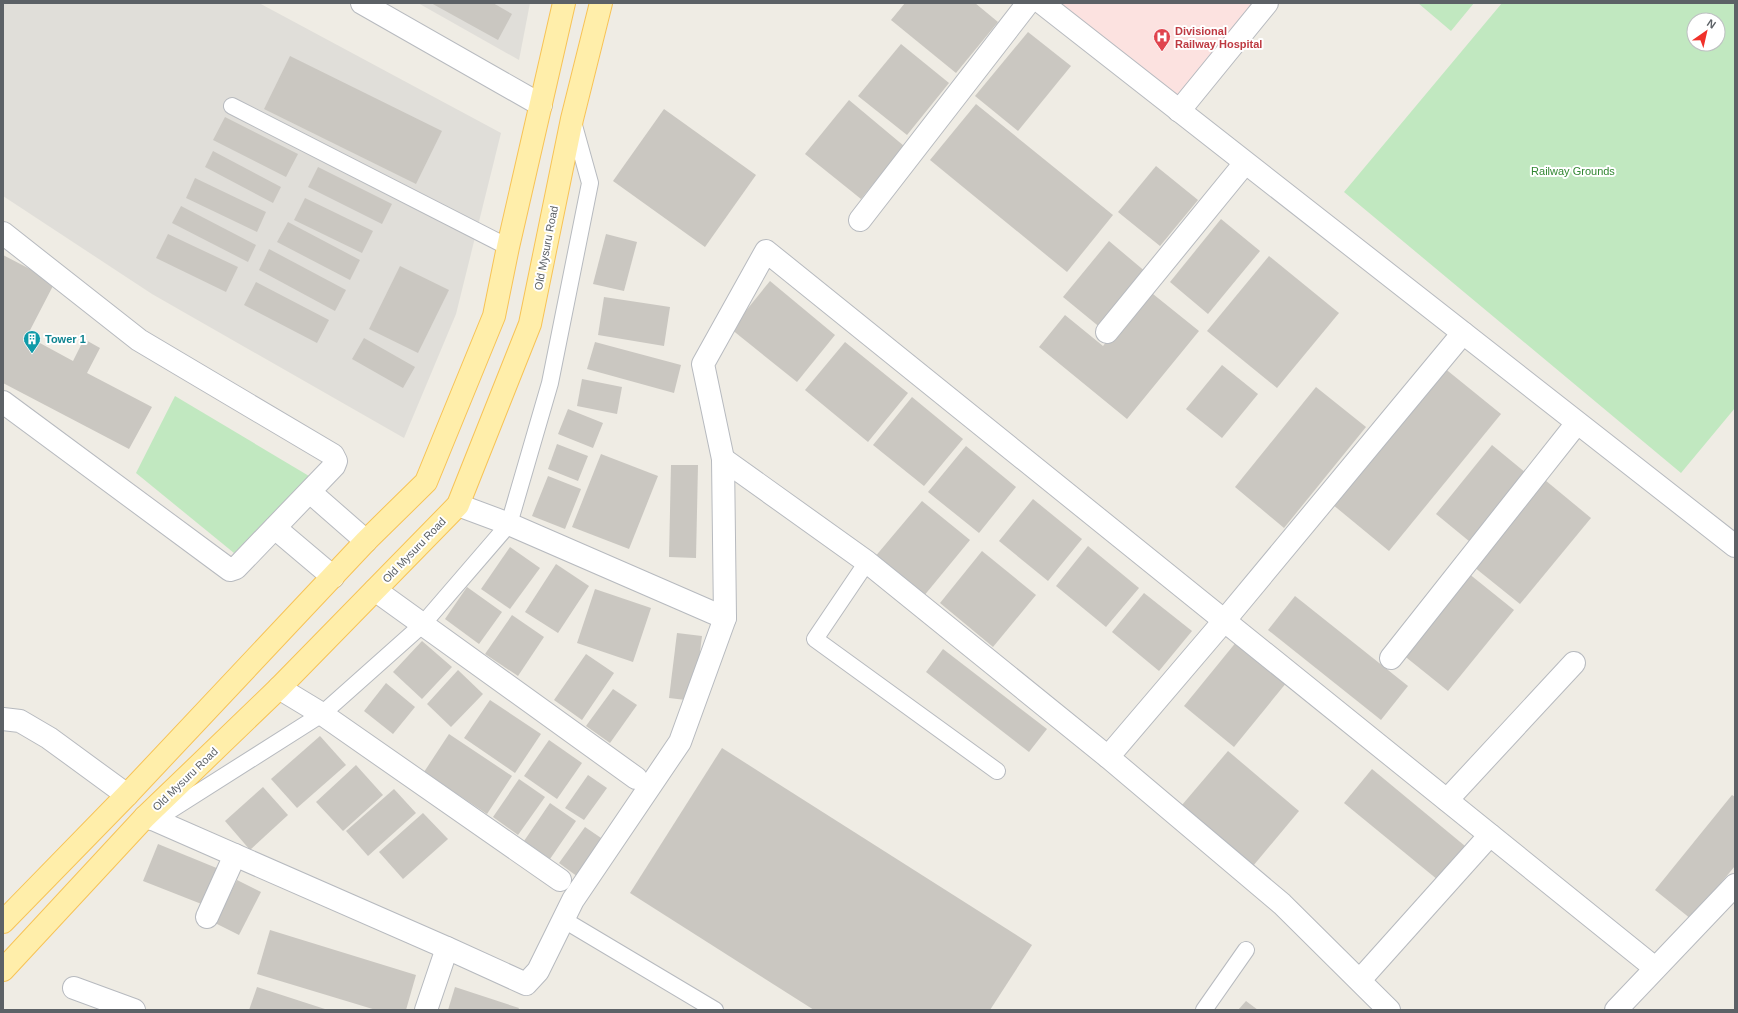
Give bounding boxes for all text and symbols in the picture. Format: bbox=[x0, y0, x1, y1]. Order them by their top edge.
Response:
north arrow bbox=[1686, 12, 1726, 52]
text: N bbox=[1705, 17, 1718, 31]
place label: Divisional Railway Hospital bbox=[1175, 25, 1262, 50]
hospital icon: Divisional Railway Hospital bbox=[1152, 27, 1172, 52]
park label: Railway Grounds bbox=[1531, 165, 1615, 177]
street label: Old Mysuru Road bbox=[532, 205, 560, 291]
building icon: Tower 1 bbox=[22, 329, 42, 354]
place label: Tower 1 bbox=[45, 333, 86, 345]
street label: Old Mysuru Road bbox=[380, 515, 448, 585]
street label: Old Mysuru Road bbox=[150, 745, 220, 813]

